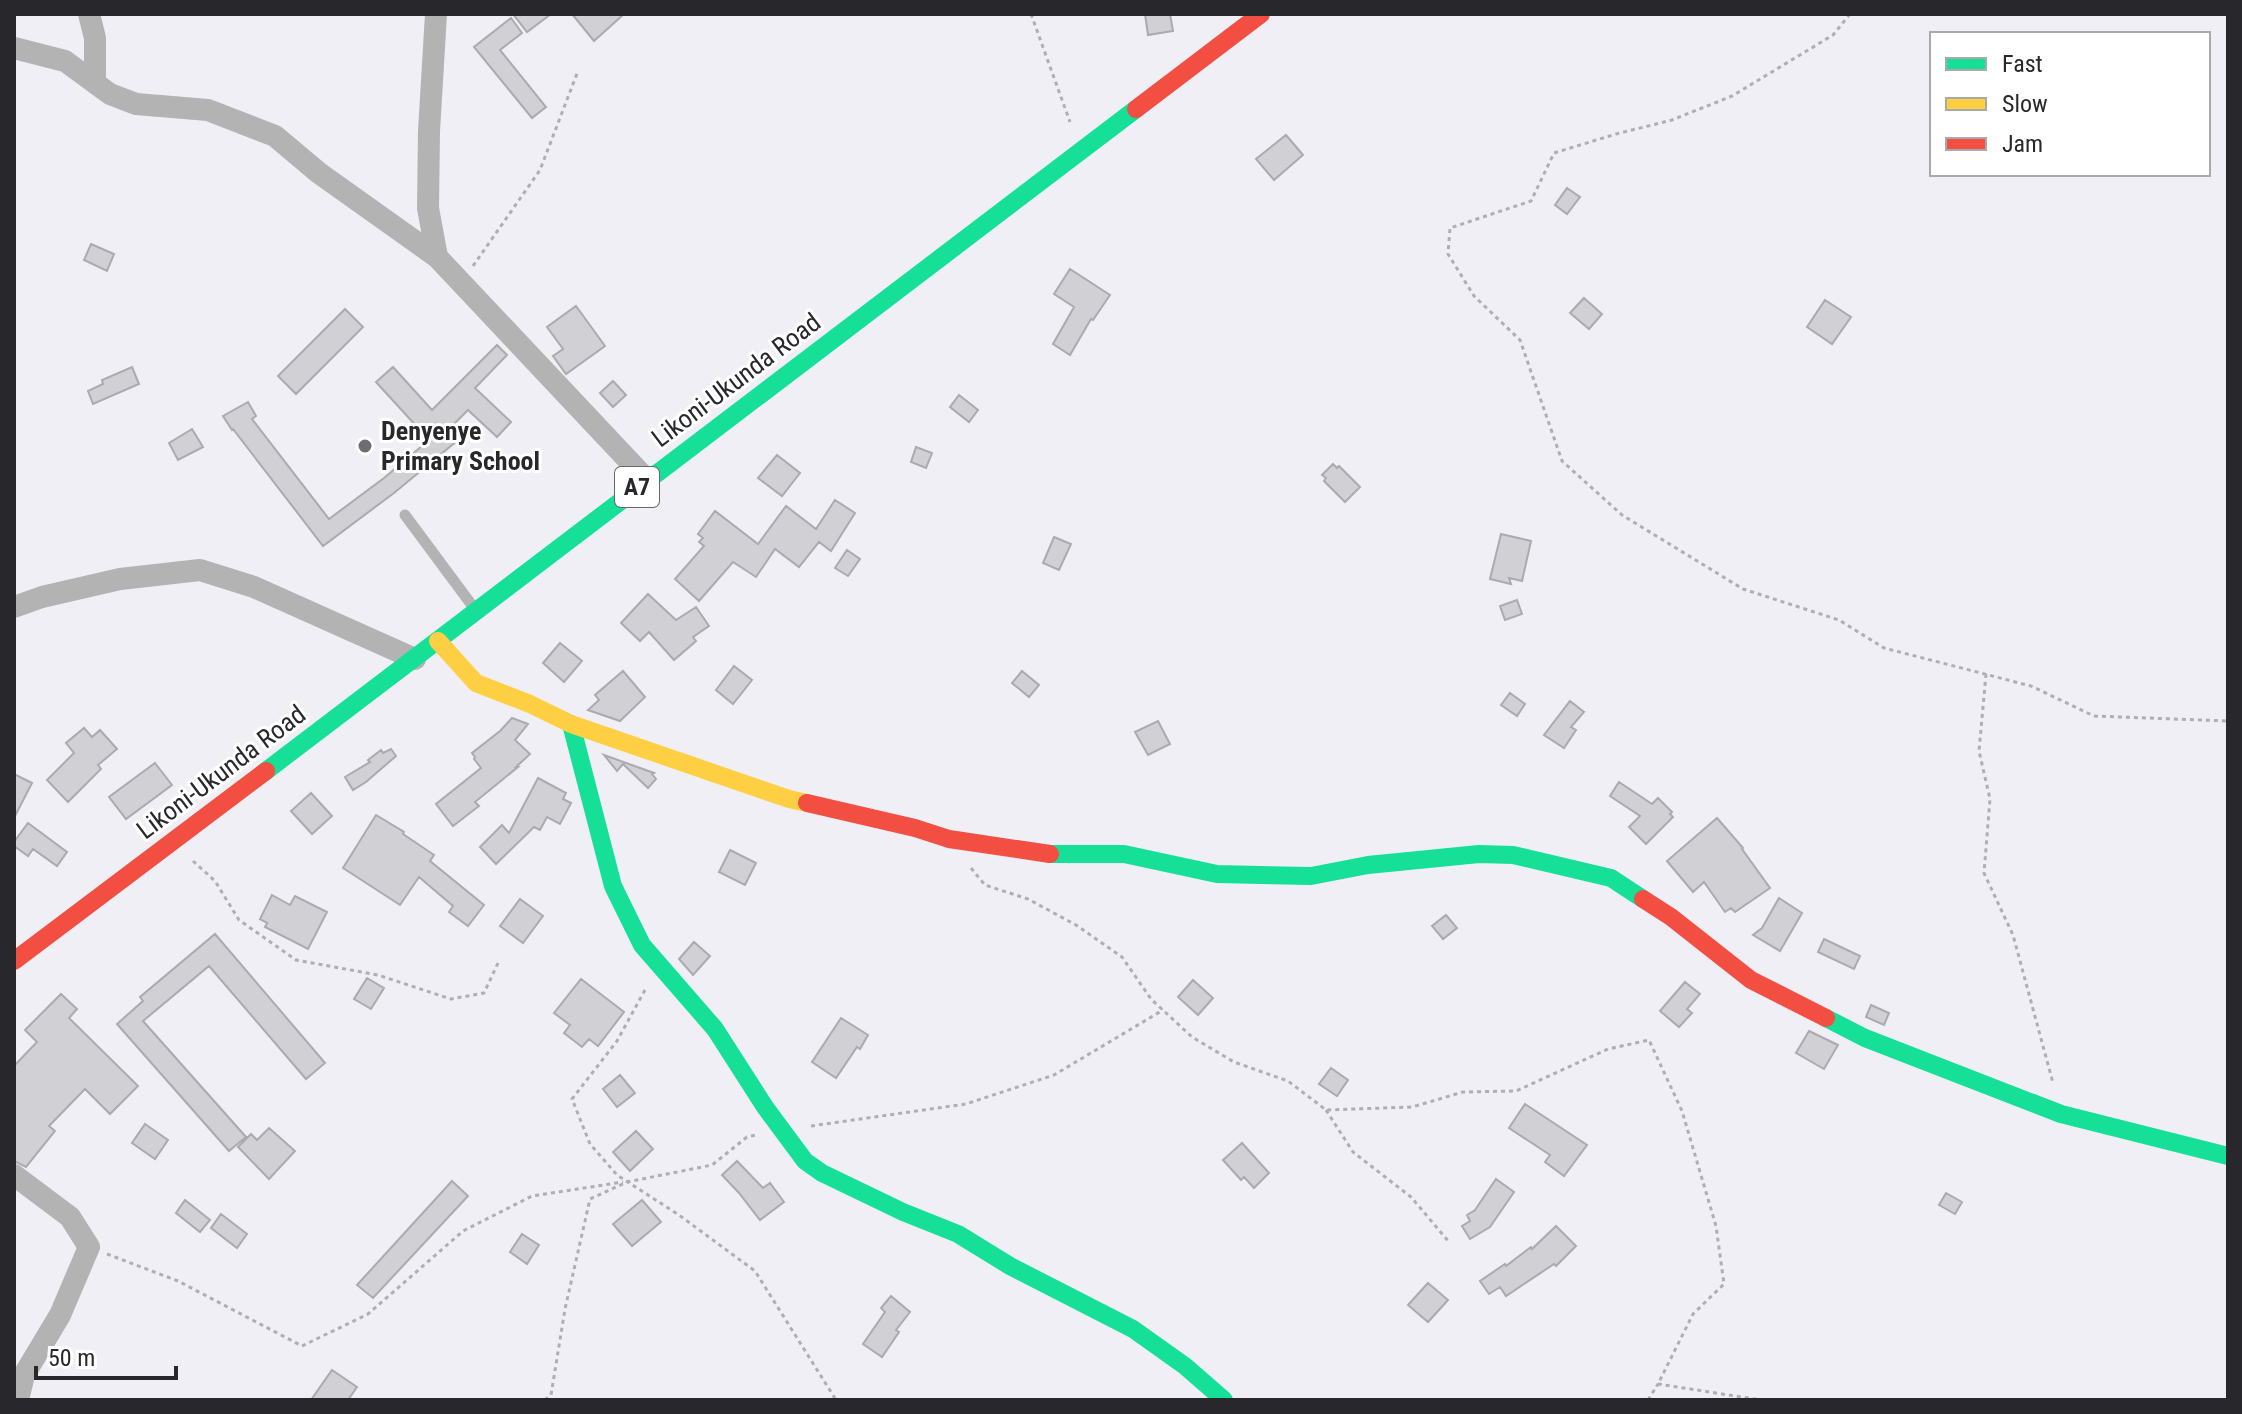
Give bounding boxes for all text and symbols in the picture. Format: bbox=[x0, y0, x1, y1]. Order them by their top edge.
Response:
legend bbox=[1930, 32, 2210, 176]
text: Fast bbox=[2002, 50, 2043, 78]
text: Slow bbox=[2002, 90, 2048, 118]
text: Jam bbox=[2002, 130, 2043, 158]
street label: Likoni-Ukunda Road bbox=[646, 307, 826, 453]
place label: Denyenye Primary School bbox=[381, 416, 540, 476]
marker: Denyenye Primary School bbox=[356, 437, 374, 455]
road number: A7 bbox=[615, 467, 659, 507]
street label: Likoni-Ukunda Road bbox=[131, 699, 311, 845]
scale bar bbox=[36, 1330, 176, 1380]
text: 50 m bbox=[48, 1344, 95, 1372]

